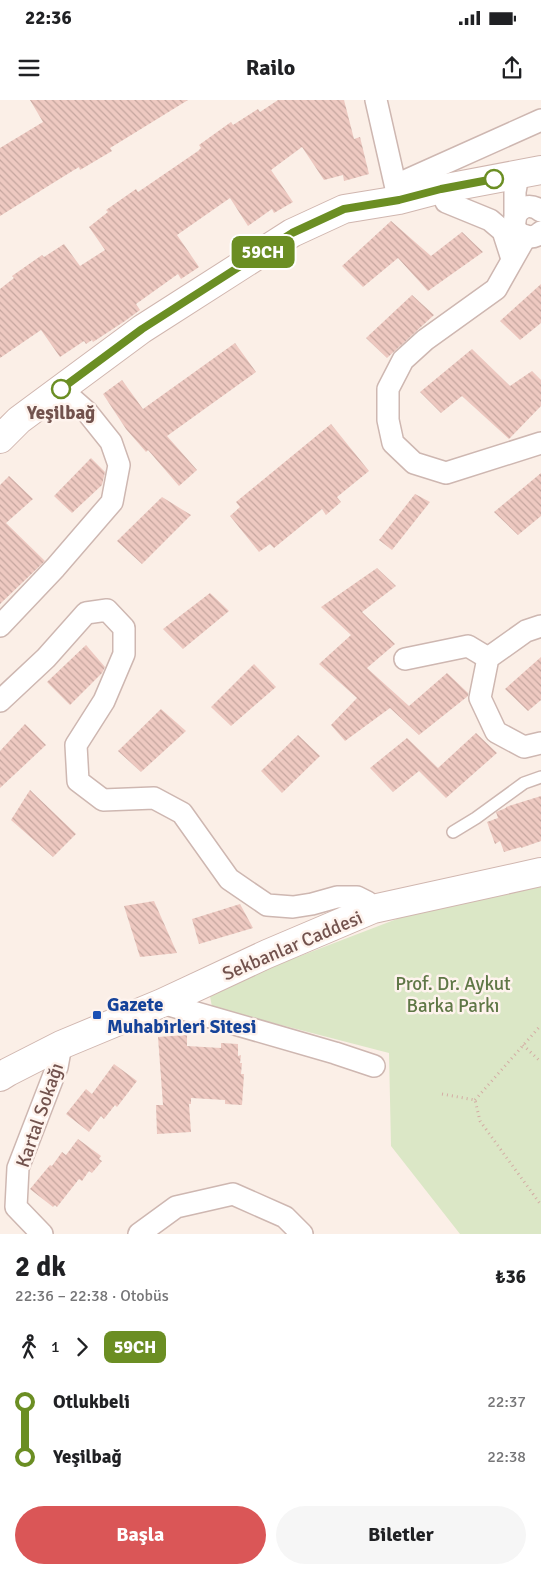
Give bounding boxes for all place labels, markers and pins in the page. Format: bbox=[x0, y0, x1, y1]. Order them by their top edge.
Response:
unlabelled marker bbox=[484, 169, 504, 189]
marker: Yeşilbağ bbox=[51, 379, 71, 399]
place label: Yeşilbağ bbox=[26, 401, 95, 425]
place label: Gazete Muhabirleri Sitesi bbox=[107, 993, 256, 1039]
marker: Gazete Muhabirleri Sitesi bbox=[91, 1009, 103, 1021]

